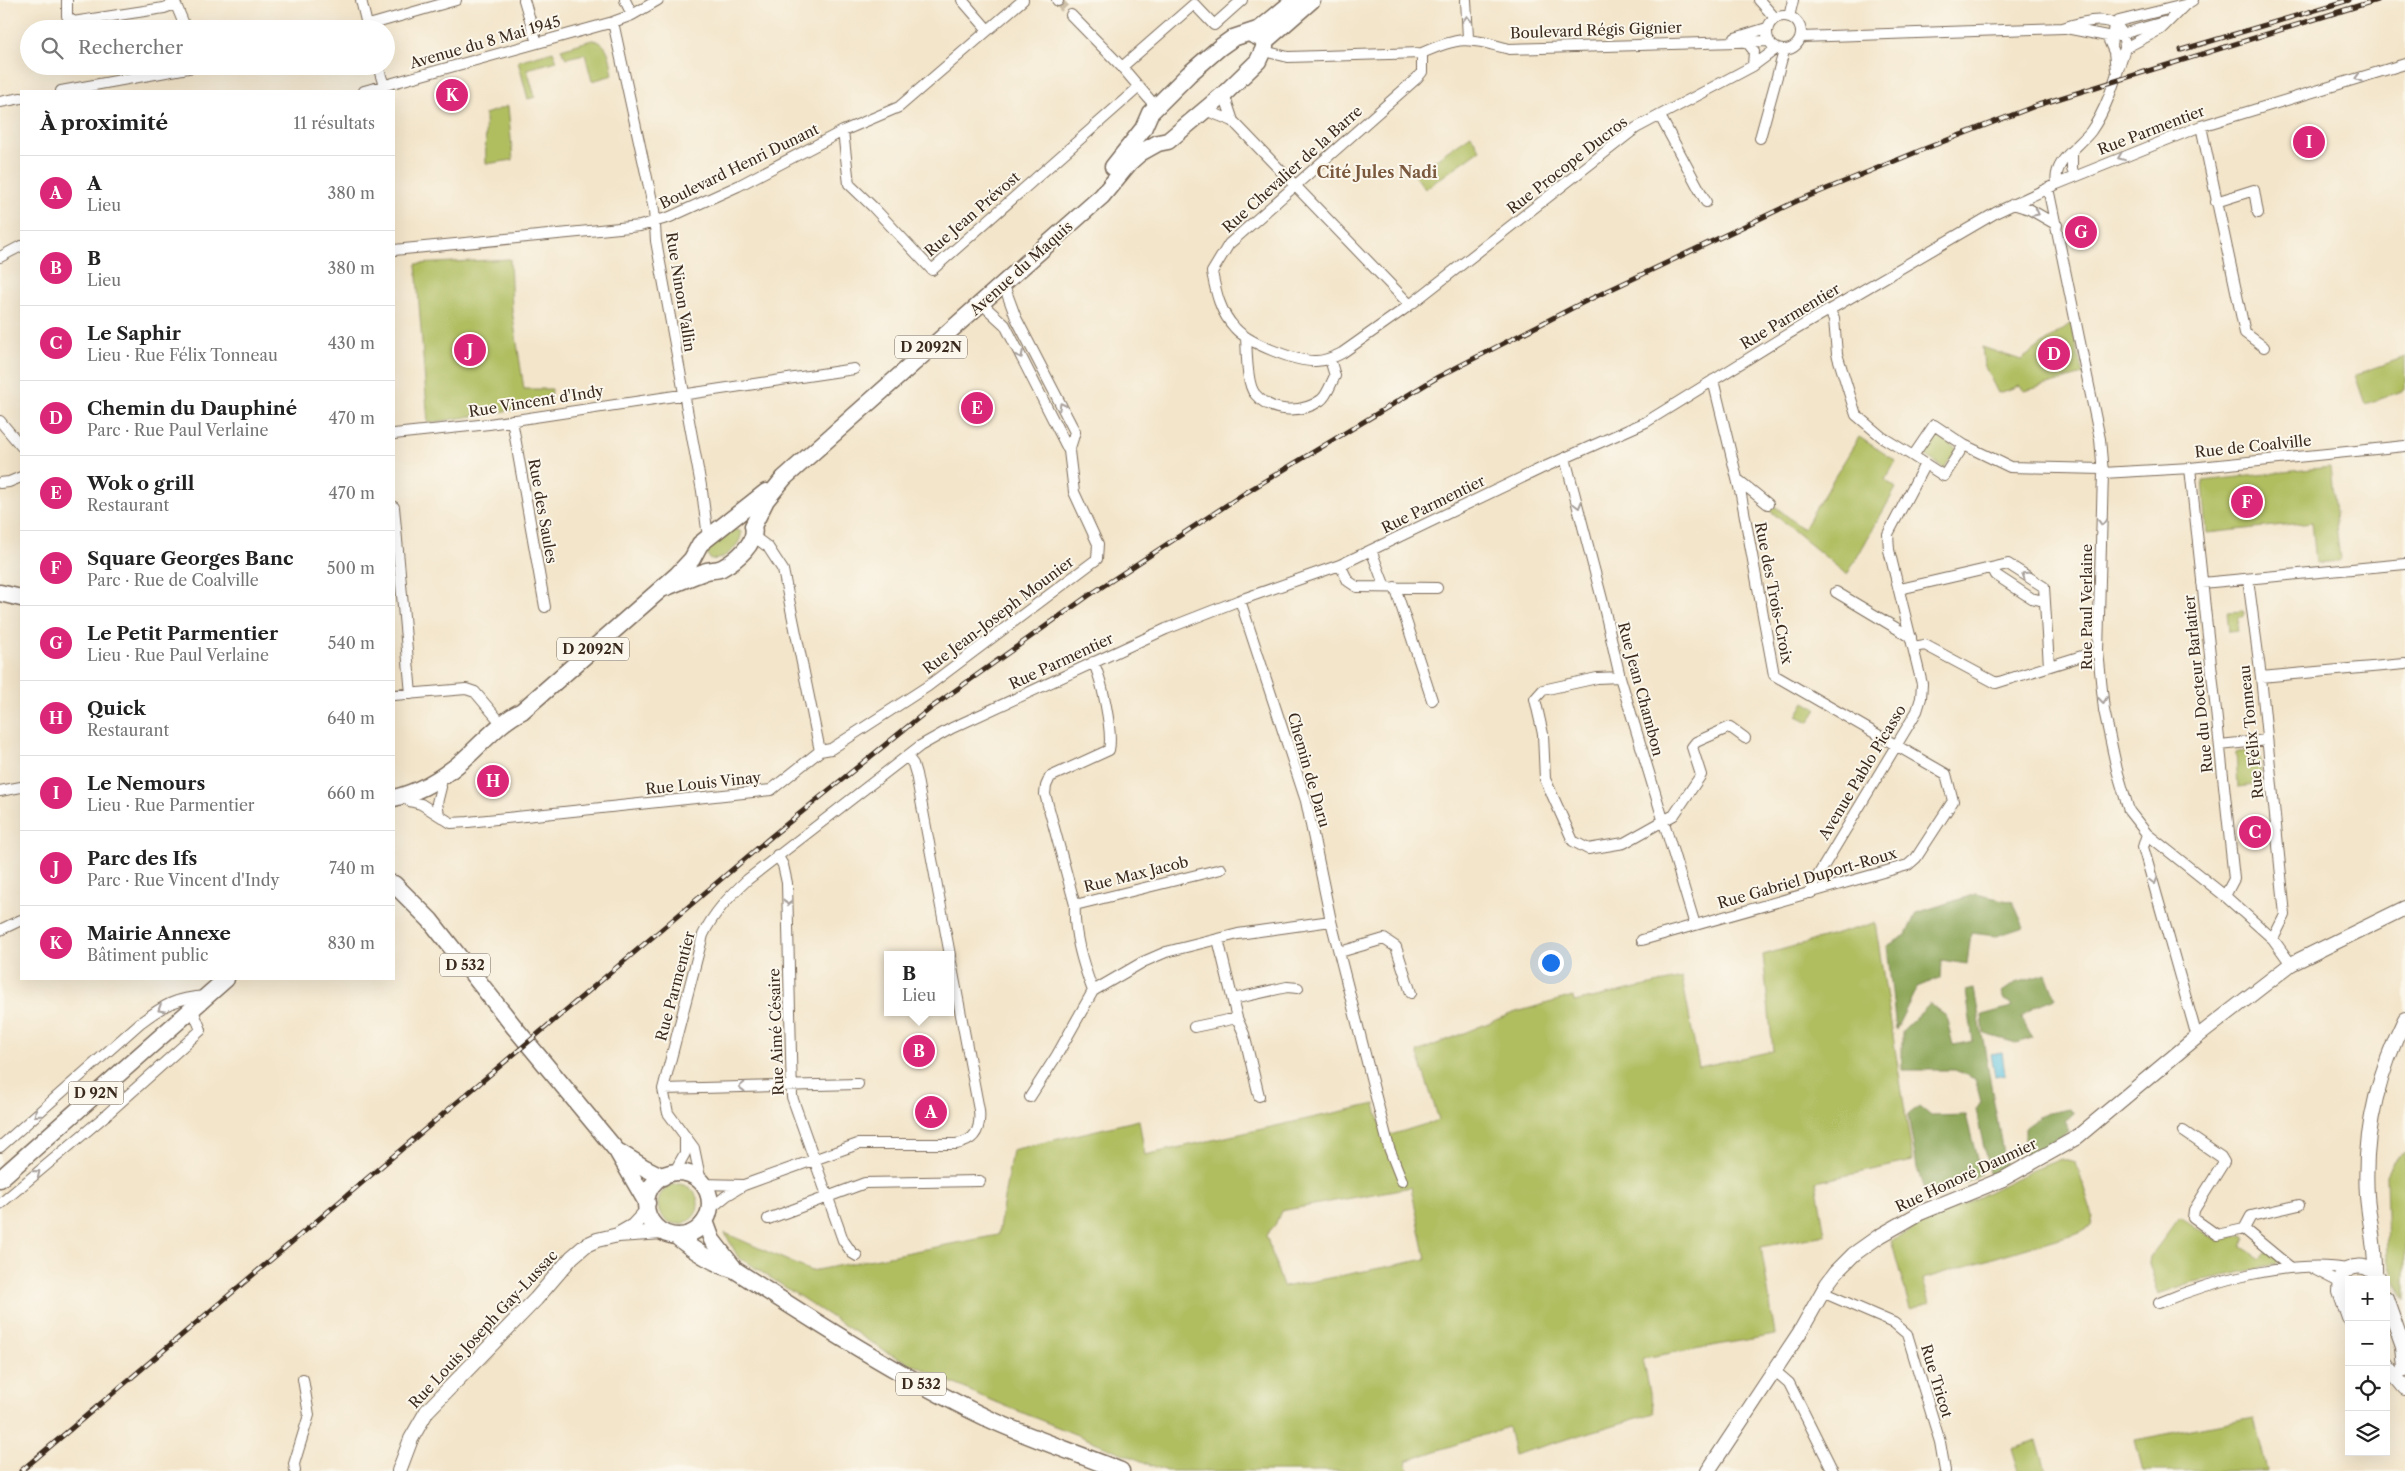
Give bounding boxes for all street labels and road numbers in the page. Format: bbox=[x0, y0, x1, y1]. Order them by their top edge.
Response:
street label: Avenue du 8 Mai 1945 bbox=[406, 11, 563, 73]
street label: Boulevard Régis Gignier bbox=[1510, 17, 1683, 42]
street label: Rue Chevalier de la Barre bbox=[1218, 101, 1366, 237]
street label: Rue Parmentier bbox=[2095, 101, 2208, 159]
street label: Rue Procope Ducros bbox=[1503, 112, 1631, 218]
street label: Boulevard Henri Dunant bbox=[656, 119, 822, 213]
street label: Rue Jean Prévost bbox=[920, 167, 1024, 261]
street label: Avenue du Maquis bbox=[965, 217, 1076, 320]
street label: Rue Ninon Vallin bbox=[662, 231, 700, 354]
street label: Rue Parmentier bbox=[1737, 278, 1844, 353]
road number: D 2092N bbox=[895, 336, 967, 358]
street label: Rue Vincent d'Indy bbox=[467, 381, 606, 421]
street label: Rue de Coalville bbox=[2194, 430, 2312, 462]
street label: Rue des Saules bbox=[524, 457, 562, 565]
street label: Rue Parmentier bbox=[1378, 470, 1488, 537]
street label: Rue des Trois-Croix bbox=[1751, 520, 1797, 666]
street label: Rue Paul Verlaine bbox=[2077, 544, 2096, 670]
street label: Rue Jean-Joseph Mounier bbox=[919, 552, 1078, 678]
street label: Rue du Docteur Barlatier bbox=[2179, 593, 2217, 774]
street label: Rue Jean Chambon bbox=[1614, 620, 1668, 759]
street label: Rue Parmentier bbox=[1006, 628, 1117, 693]
road number: D 2092N bbox=[557, 638, 629, 661]
street label: Rue Félix Tonneau bbox=[2235, 664, 2267, 800]
street label: Avenue Pablo Picasso bbox=[1814, 701, 1910, 844]
street label: Chemin de Daru bbox=[1284, 710, 1334, 830]
street label: Rue Louis Vinay bbox=[644, 767, 762, 799]
street label: Rue Gabriel Duport-Roux bbox=[1715, 843, 1899, 913]
street label: Rue Max Jacob bbox=[1082, 852, 1190, 896]
street label: Rue Parmentier bbox=[651, 928, 699, 1043]
road number: D 532 bbox=[440, 954, 490, 976]
street label: Rue Aimé Césaire bbox=[764, 968, 788, 1096]
road number: D 92N bbox=[68, 1082, 124, 1104]
street label: Rue Honoré Daumier bbox=[1892, 1134, 2040, 1216]
street label: Rue Louis Joseph Gay-Lussac bbox=[404, 1246, 562, 1412]
street label: Rue Tricot bbox=[1917, 1342, 1957, 1421]
road number: D 532 bbox=[896, 1372, 946, 1396]

